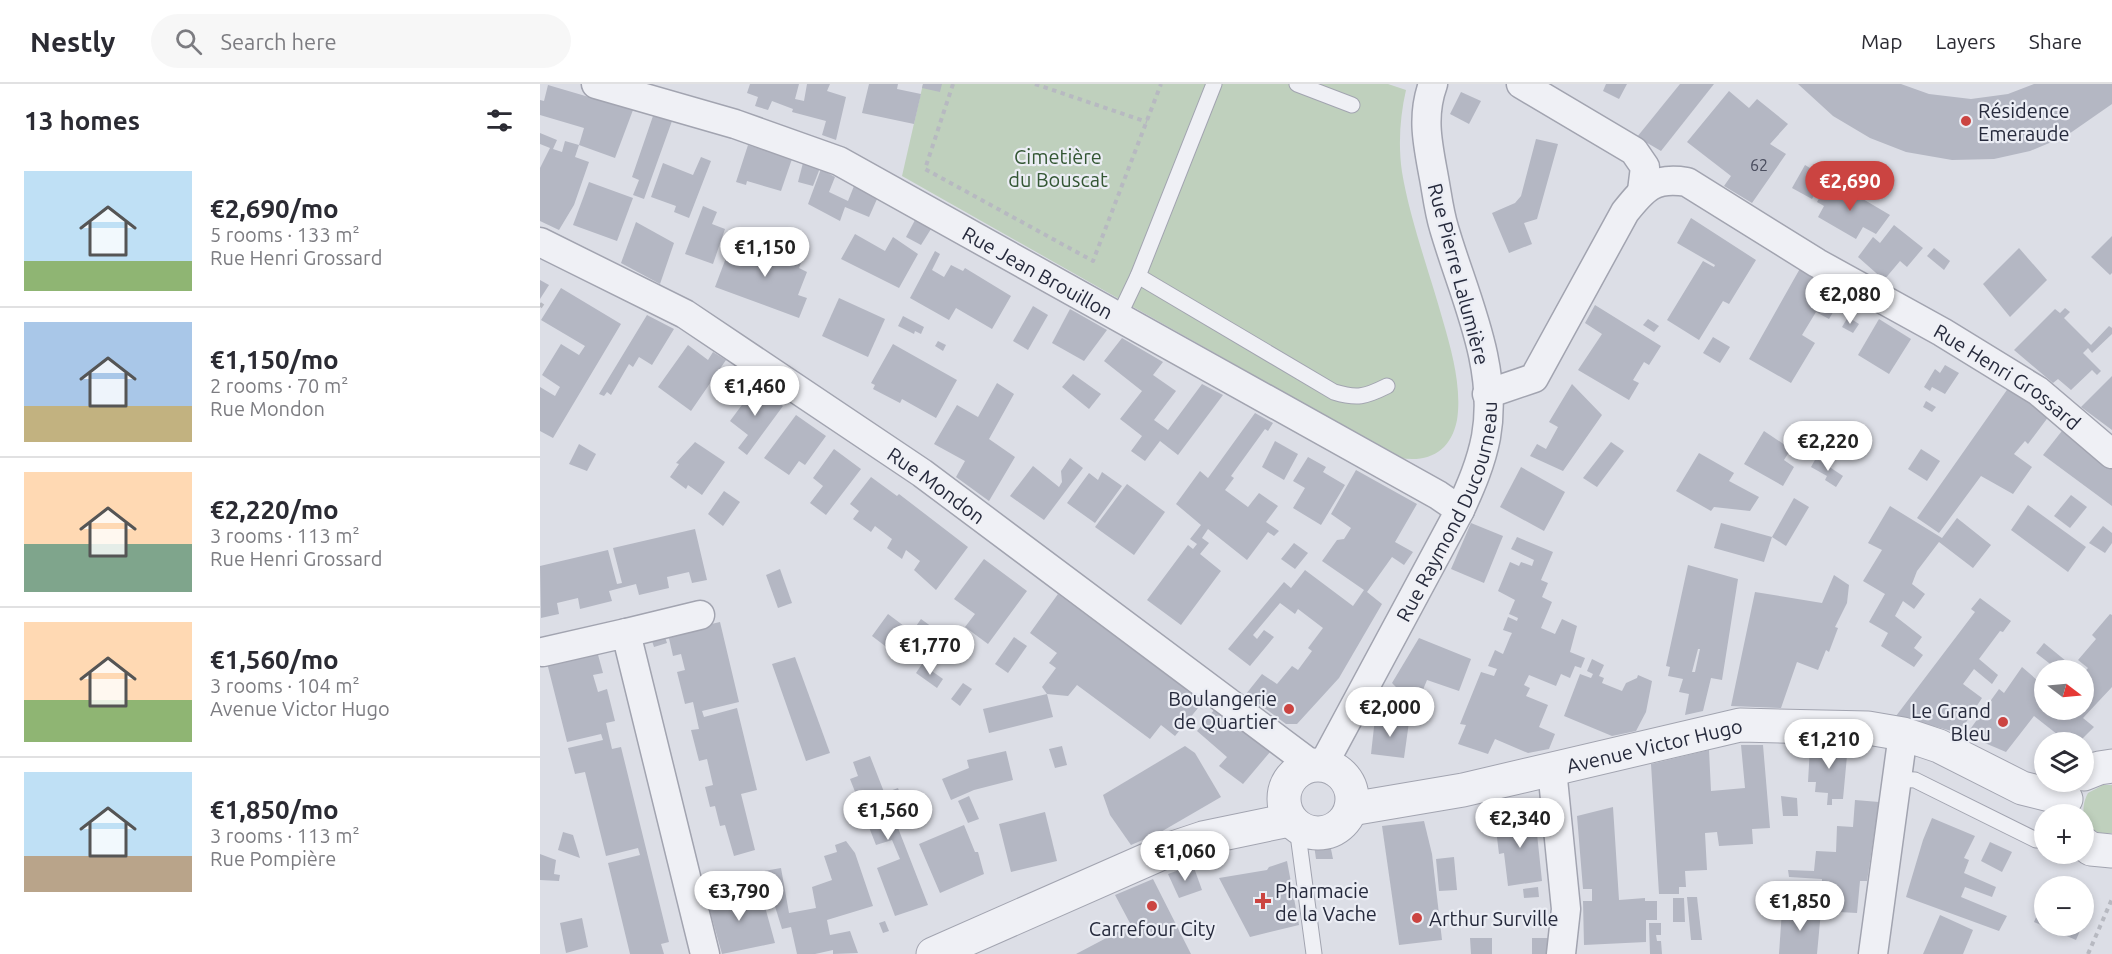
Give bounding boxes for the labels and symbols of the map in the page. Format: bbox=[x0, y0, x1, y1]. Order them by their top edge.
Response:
place label: Résidence Emeraude bbox=[1978, 99, 2070, 145]
marker: Résidence Emeraude bbox=[1959, 114, 1973, 128]
park label: Cimetière du Bouscat bbox=[1008, 145, 1108, 191]
house number: 62 bbox=[1750, 156, 1768, 174]
pin: €2,690 bbox=[1801, 161, 1899, 212]
street label: Rue Pierre Lalumière bbox=[1424, 181, 1494, 367]
street label: Rue Jean Brouillon bbox=[959, 221, 1117, 323]
pin: €1,150 bbox=[716, 227, 814, 278]
pin: €2,080 bbox=[1801, 274, 1899, 325]
street label: Rue Henri Grossard bbox=[1930, 318, 2086, 434]
pin: €1,460 bbox=[706, 366, 804, 417]
street label: Rue Raymond Ducourneau bbox=[1391, 401, 1500, 625]
pin: €2,220 bbox=[1779, 421, 1877, 472]
street label: Rue Mondon bbox=[883, 442, 990, 528]
pin: €1,770 bbox=[881, 625, 979, 676]
north arrow bbox=[2034, 660, 2094, 720]
place label: Boulangerie de Quartier bbox=[1168, 687, 1277, 733]
pin: €2,000 bbox=[1341, 687, 1439, 738]
place label: Le Grand Bleu bbox=[1911, 699, 1991, 745]
marker: Boulangerie de Quartier bbox=[1282, 702, 1296, 716]
street label: Avenue Victor Hugo bbox=[1564, 713, 1744, 777]
marker: Le Grand Bleu bbox=[1996, 715, 2010, 729]
pin: €1,210 bbox=[1780, 719, 1878, 770]
pin: €1,560 bbox=[839, 790, 937, 841]
pin: €2,340 bbox=[1471, 798, 1569, 849]
pin: €1,060 bbox=[1136, 831, 1234, 882]
pin: €3,790 bbox=[690, 871, 788, 922]
place label: Pharmacie de la Vache bbox=[1275, 879, 1377, 925]
pin: €1,850 bbox=[1751, 881, 1849, 932]
marker: Pharmacie de la Vache bbox=[1256, 894, 1270, 908]
marker: Carrefour City bbox=[1145, 899, 1159, 913]
place label: Arthur Surville bbox=[1429, 907, 1559, 930]
marker: Arthur Surville bbox=[1410, 911, 1424, 925]
place label: Carrefour City bbox=[1089, 917, 1215, 940]

